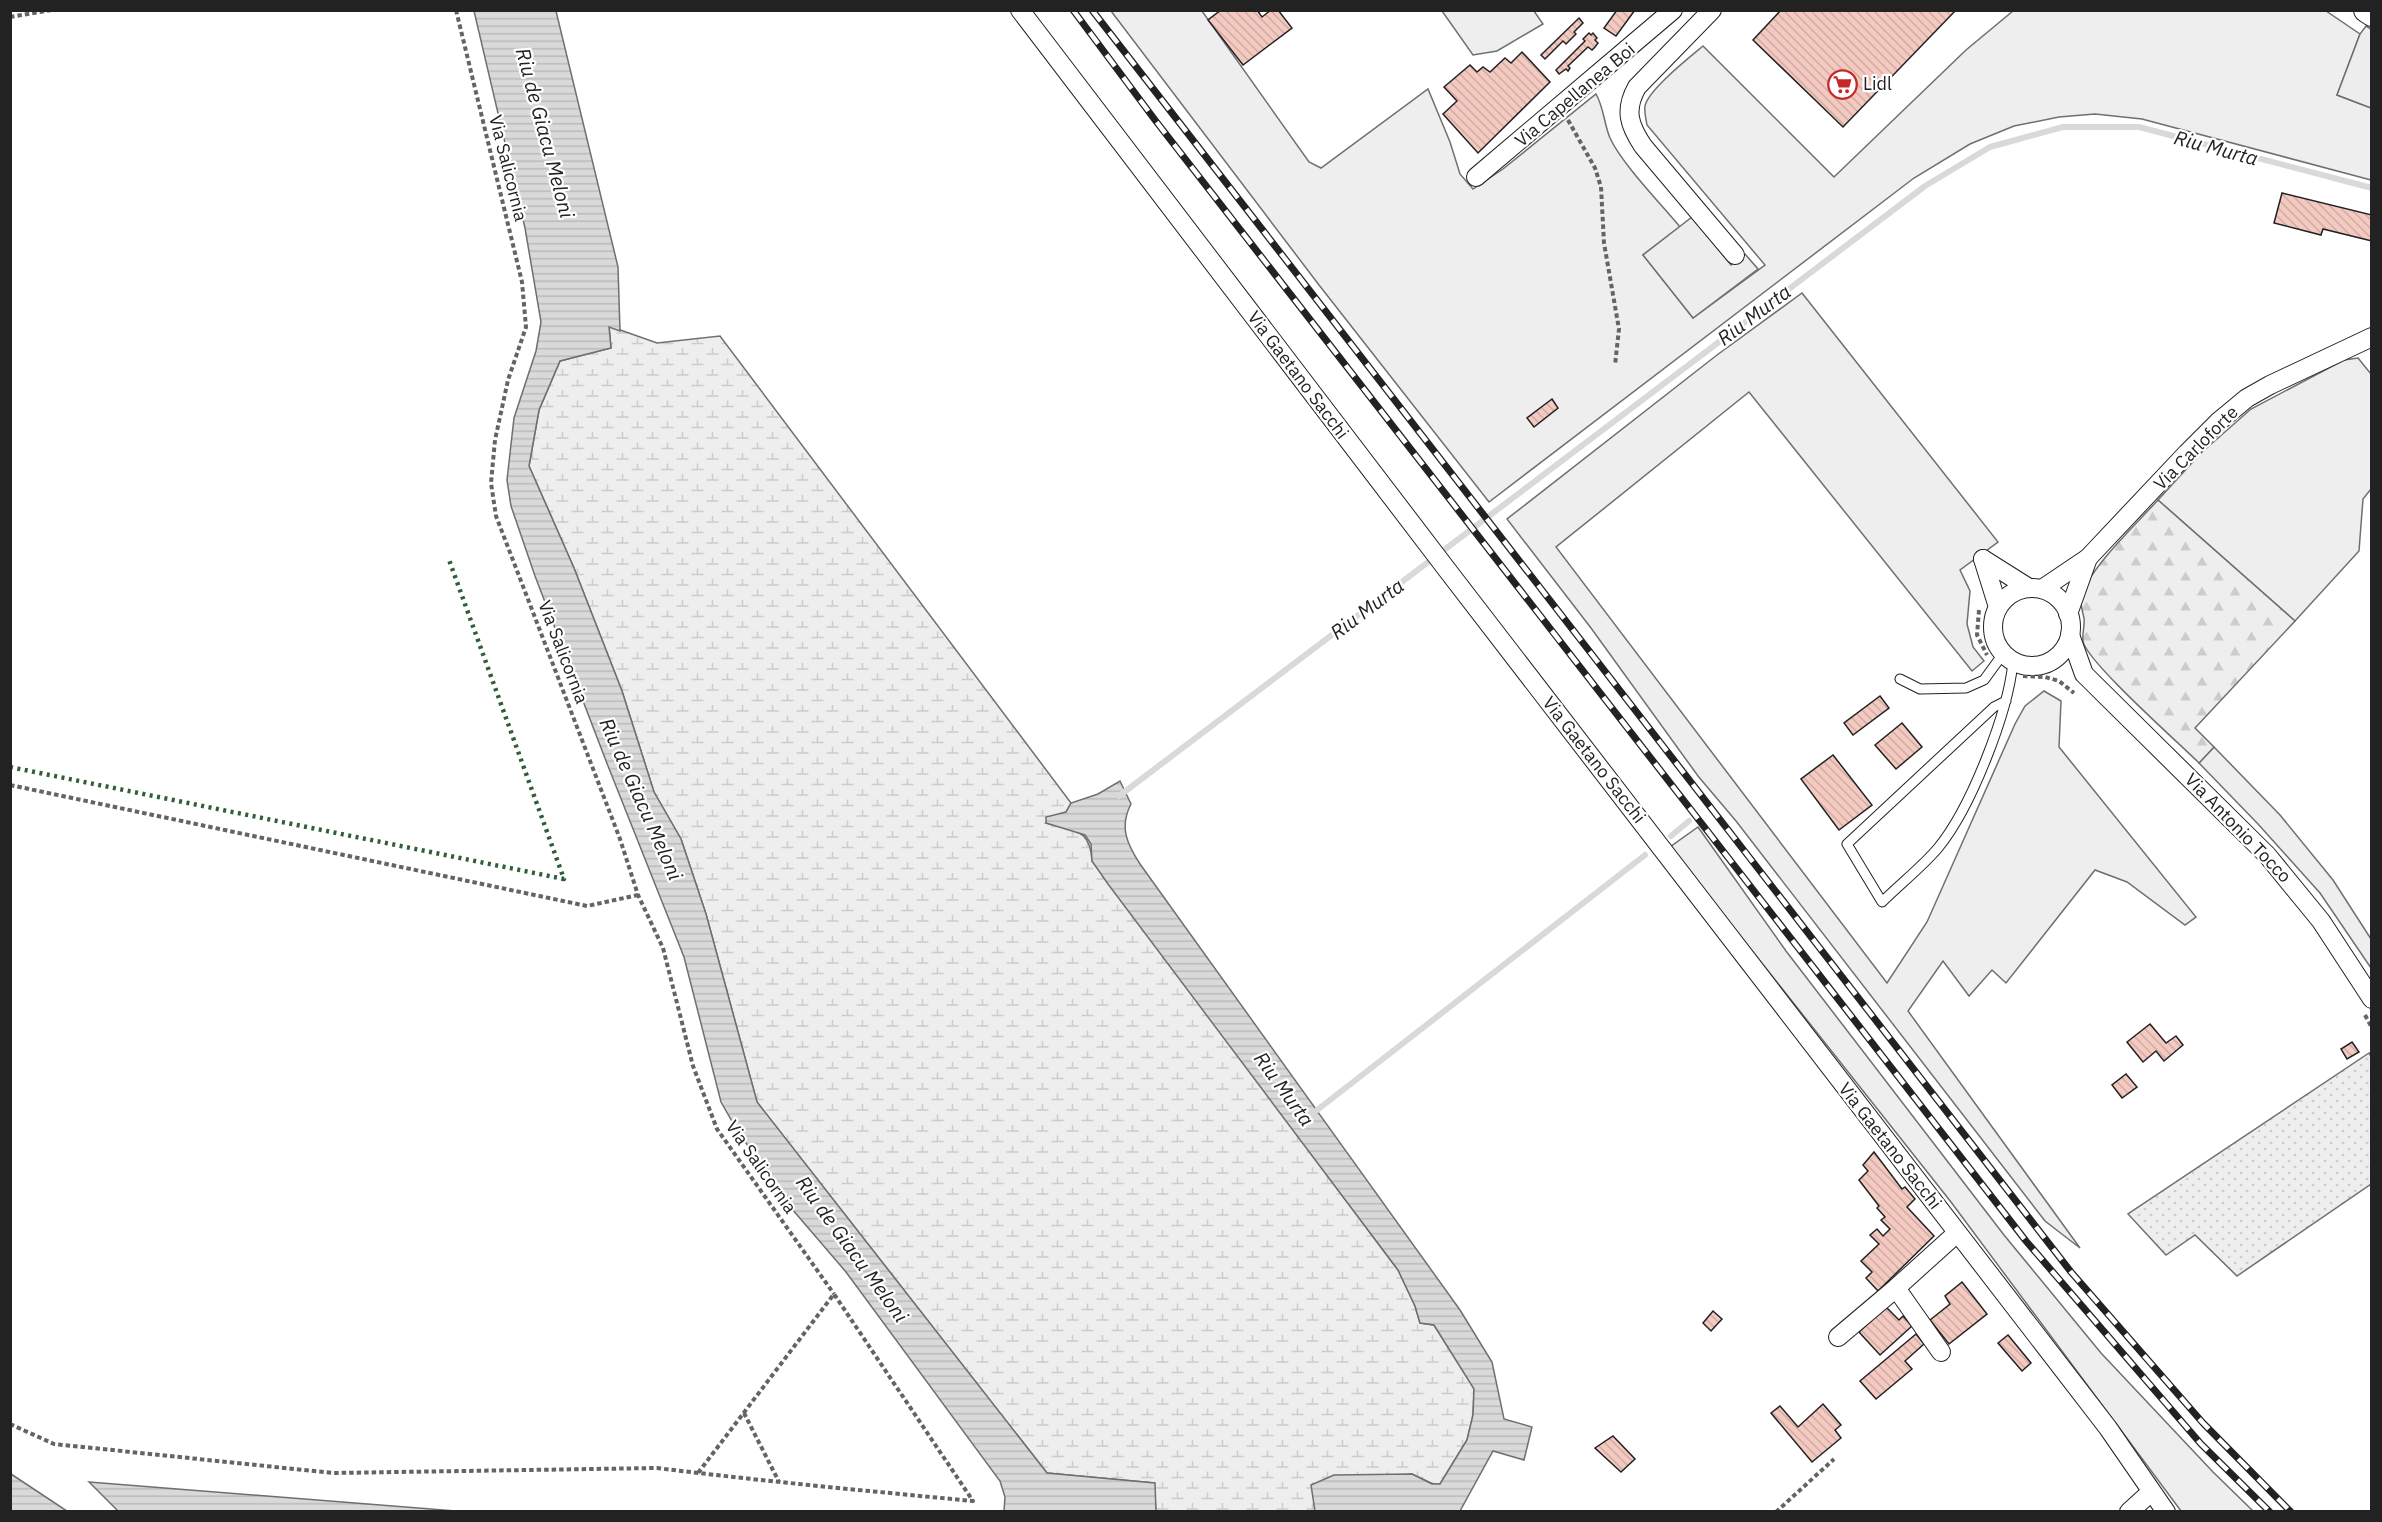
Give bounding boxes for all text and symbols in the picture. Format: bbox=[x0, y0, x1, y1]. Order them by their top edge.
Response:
street label: Via Capellanea Boi bbox=[1510, 38, 1640, 152]
water label: Riu de Giacu Meloni bbox=[510, 45, 581, 222]
supermarket icon: Lidl bbox=[1826, 68, 1858, 100]
place label: Lidl bbox=[1863, 72, 1892, 95]
street label: Via Salicornia bbox=[484, 112, 533, 224]
water label: Riu Murta bbox=[2171, 123, 2261, 172]
water label: Riu Murta bbox=[1711, 278, 1796, 351]
street label: Via Gaetano Sacchi bbox=[1243, 306, 1354, 443]
street label: Via Carloforte bbox=[2149, 400, 2243, 495]
water label: Riu Murta bbox=[1324, 572, 1409, 645]
street label: Via Salicornia bbox=[533, 597, 594, 707]
street label: Via Gaetano Sacchi bbox=[1538, 692, 1651, 828]
water label: Riu de Giacu Meloni bbox=[594, 713, 690, 885]
street label: Via Antonio Tocco bbox=[2180, 768, 2297, 887]
water label: Riu Murta bbox=[1248, 1046, 1321, 1131]
street label: Via Gaetano Sacchi bbox=[1834, 1078, 1947, 1214]
street label: Via Salicornia bbox=[721, 1116, 802, 1218]
water label: Riu de Giacu Meloni bbox=[790, 1170, 915, 1328]

